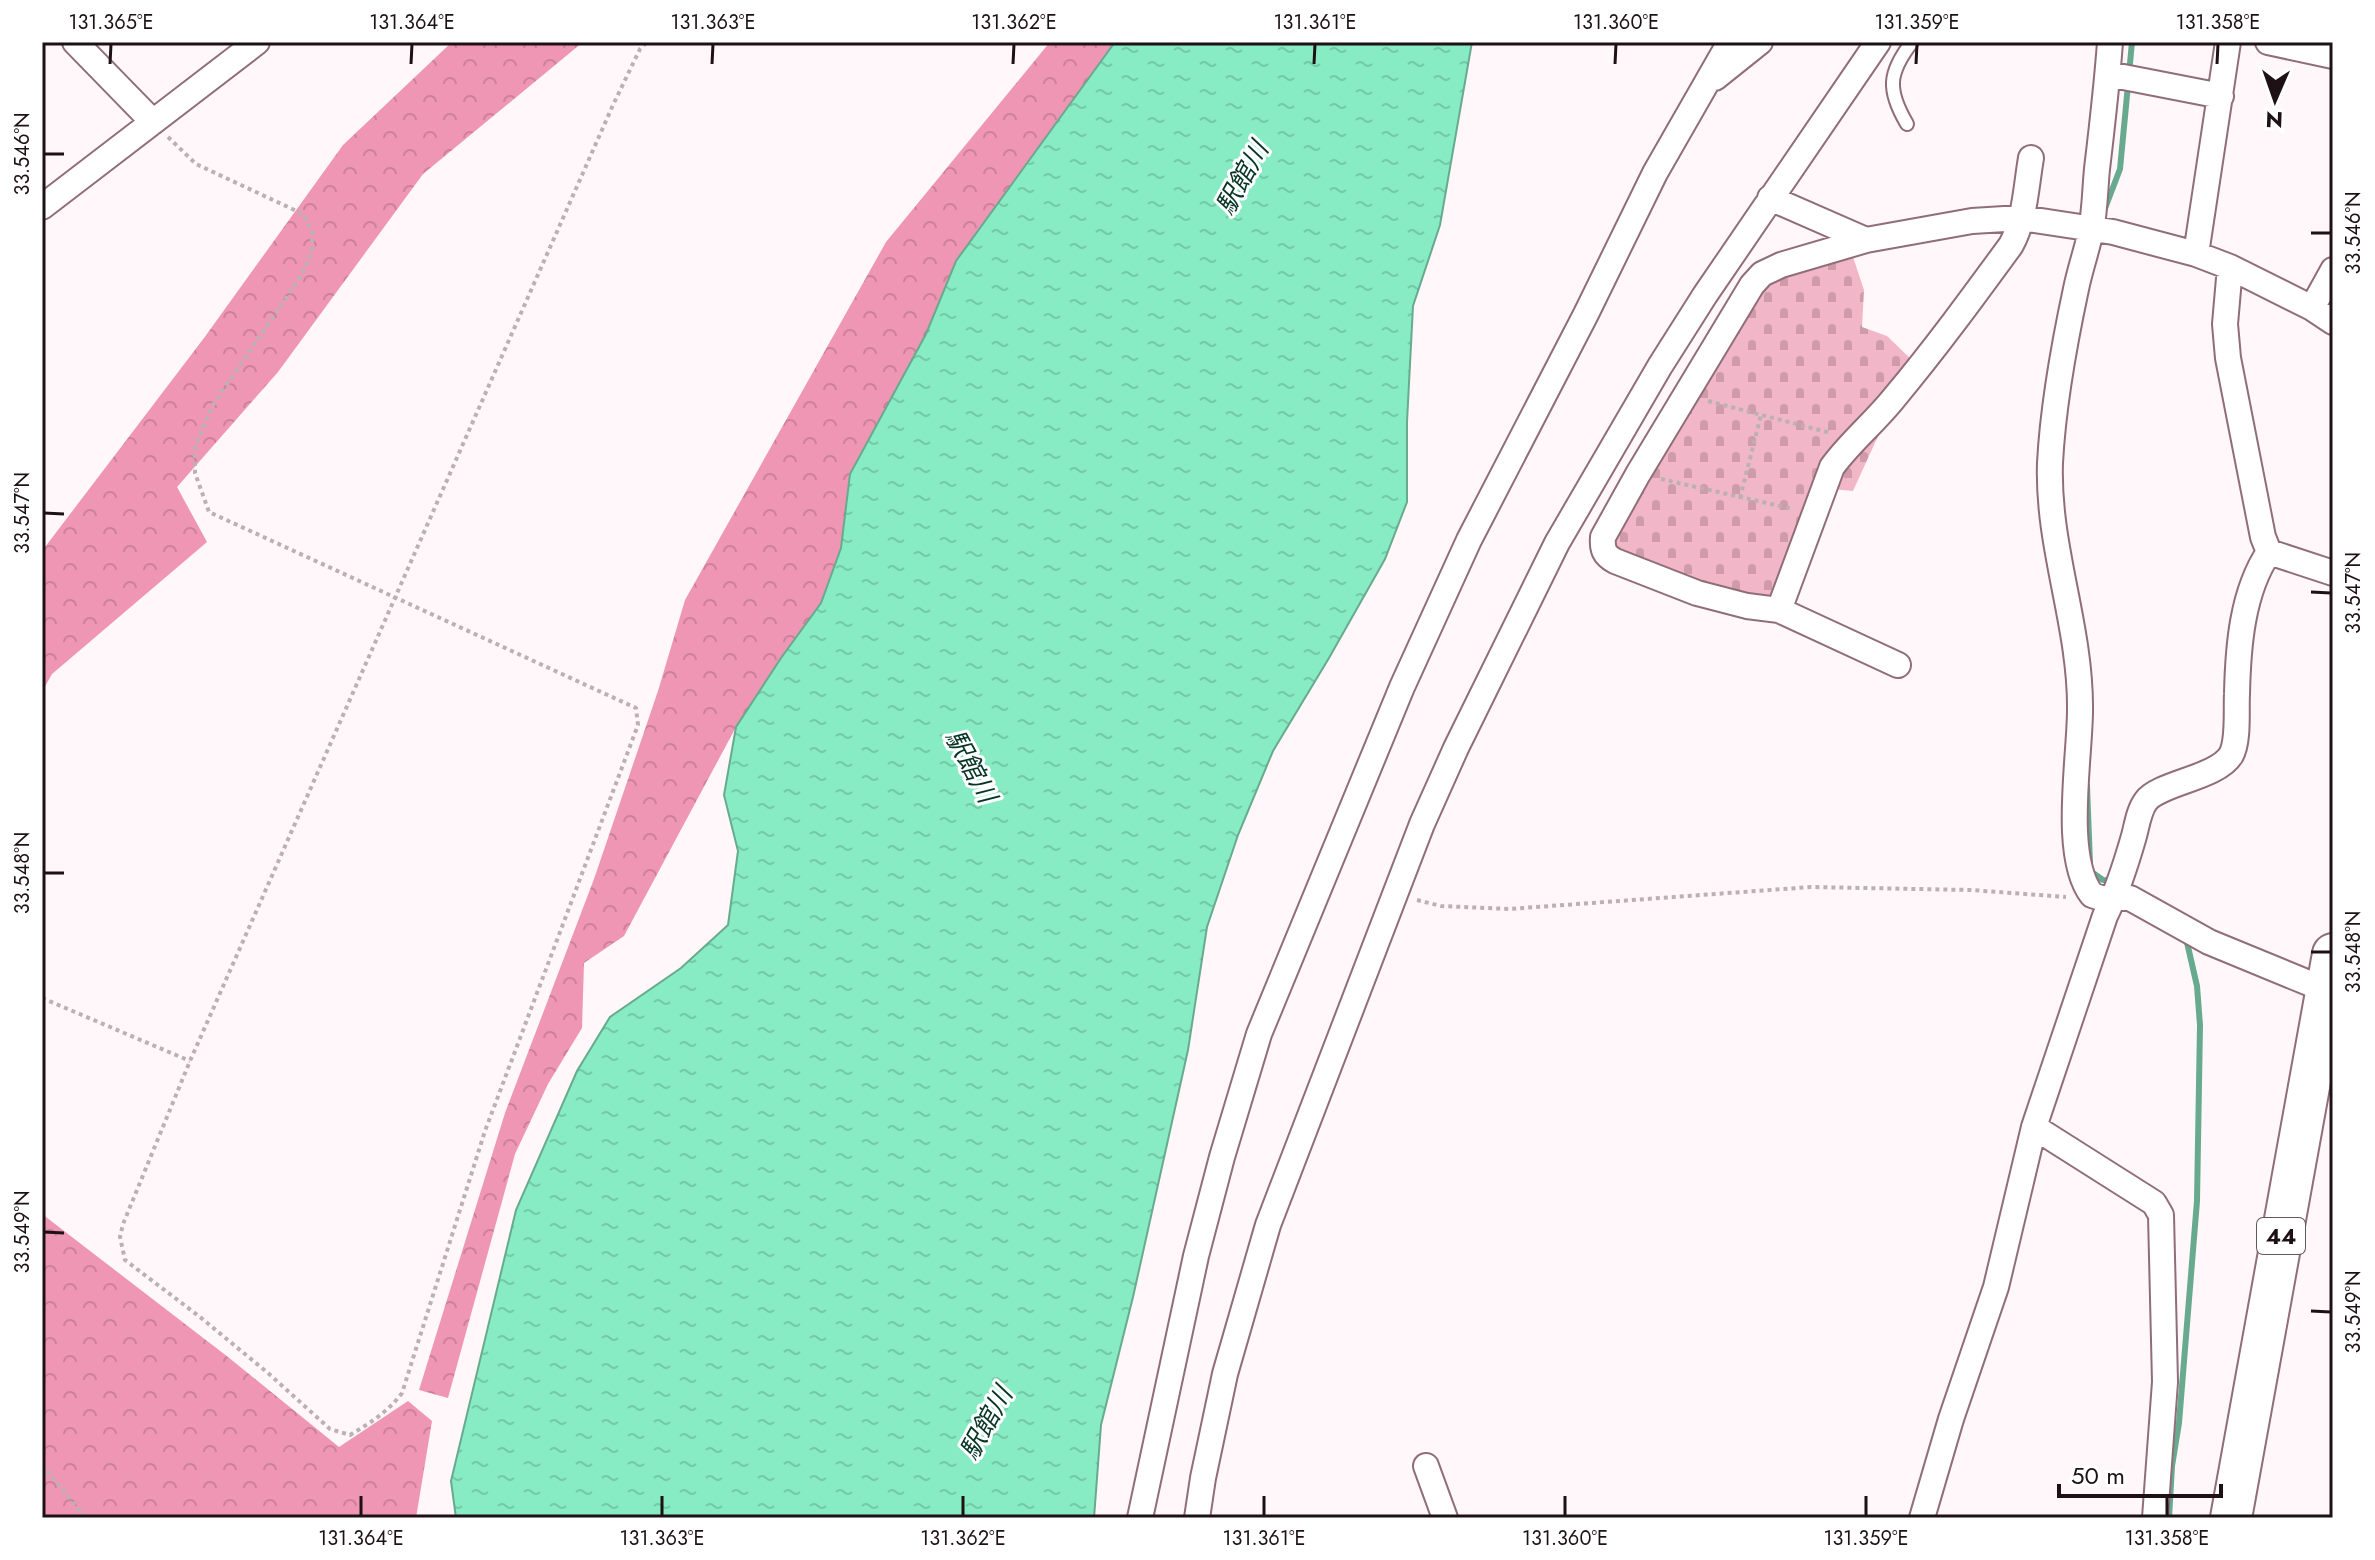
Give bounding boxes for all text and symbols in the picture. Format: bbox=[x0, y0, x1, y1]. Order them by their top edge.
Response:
text: 131.365°E bbox=[68, 8, 154, 37]
text: 131.364°E bbox=[369, 8, 455, 37]
text: 131.363°E bbox=[671, 8, 755, 37]
text: 131.362°E bbox=[971, 8, 1057, 37]
text: 131.361°E bbox=[1274, 8, 1356, 37]
text: 131.360°E bbox=[1573, 8, 1659, 37]
text: 131.359°E bbox=[1874, 8, 1960, 37]
text: 131.358°E bbox=[2176, 8, 2260, 37]
north arrow bbox=[2235, 60, 2315, 140]
text: N bbox=[2265, 104, 2284, 136]
text: 33.546°N bbox=[8, 112, 37, 196]
water label: 駅館川 bbox=[1206, 132, 1279, 221]
text: 33.546°N bbox=[2339, 191, 2368, 275]
text: 33.547°N bbox=[8, 472, 37, 554]
text: 33.547°N bbox=[2339, 552, 2368, 634]
water label: 駅館川 bbox=[936, 723, 1007, 812]
text: 33.548°N bbox=[8, 832, 37, 914]
text: 33.548°N bbox=[2339, 911, 2368, 993]
text: 33.549°N bbox=[8, 1190, 37, 1274]
road number: 44 bbox=[2257, 1218, 2305, 1254]
text: 33.549°N bbox=[2339, 1270, 2368, 1354]
water label: 駅館川 bbox=[950, 1377, 1023, 1466]
scale bar bbox=[2059, 1448, 2221, 1498]
text: 50 m bbox=[2071, 1458, 2125, 1493]
text: 131.364°E bbox=[318, 1524, 404, 1553]
text: 131.363°E bbox=[620, 1524, 704, 1553]
text: 131.362°E bbox=[920, 1524, 1006, 1553]
text: 131.361°E bbox=[1223, 1524, 1305, 1553]
text: 131.360°E bbox=[1522, 1524, 1608, 1553]
text: 131.359°E bbox=[1823, 1524, 1909, 1553]
text: 131.358°E bbox=[2125, 1524, 2209, 1553]

